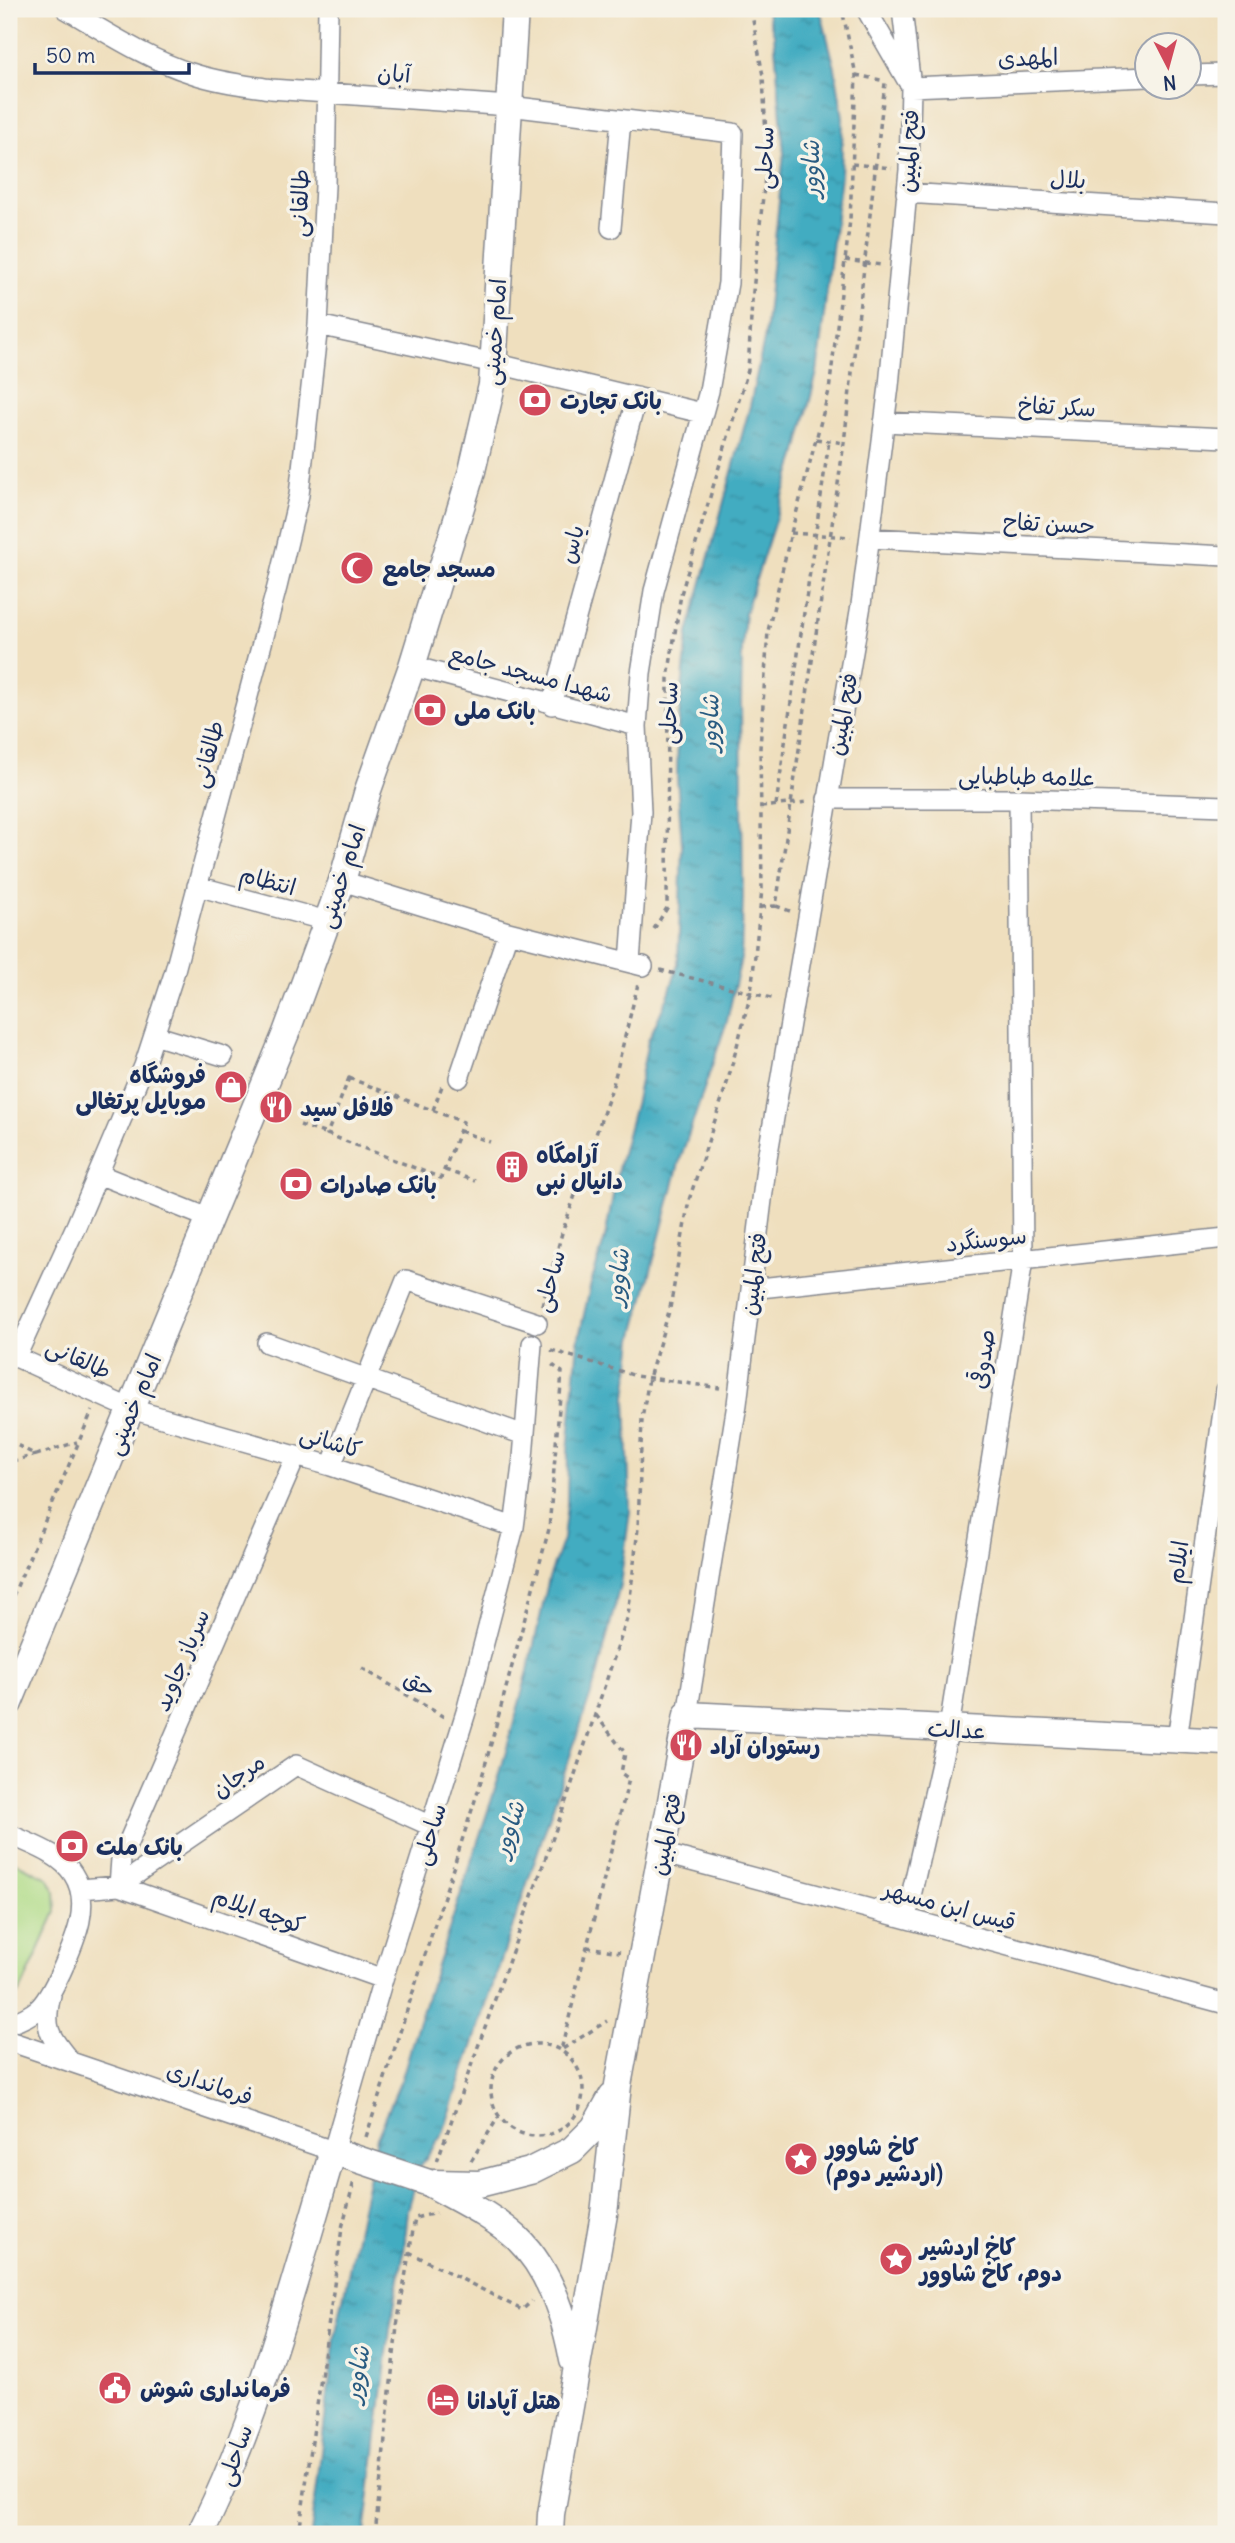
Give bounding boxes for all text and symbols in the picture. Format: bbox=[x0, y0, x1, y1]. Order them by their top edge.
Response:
scale bar bbox=[35, 32, 189, 76]
north arrow bbox=[1134, 32, 1204, 102]
street label: المهدی bbox=[997, 41, 1059, 73]
text: 50 m bbox=[46, 42, 95, 69]
street label: آبان bbox=[376, 57, 413, 89]
text: N bbox=[1162, 70, 1178, 96]
street label: فتح المبین bbox=[891, 108, 927, 194]
street label: ساحلی bbox=[748, 126, 781, 190]
water label: شاوور bbox=[795, 140, 825, 200]
street label: بلال bbox=[1049, 164, 1087, 194]
street label: طالقانی bbox=[283, 168, 316, 238]
street label: امام خمینی bbox=[476, 277, 516, 387]
bank icon: بانک تجارت bbox=[516, 381, 554, 419]
place label: بانک تجارت bbox=[560, 386, 662, 415]
street label: سکر تفاخ bbox=[1017, 389, 1097, 425]
street label: حسن تفاح bbox=[1002, 506, 1096, 542]
street label: یاس bbox=[552, 521, 590, 567]
mosque icon: مسجد جامع bbox=[338, 549, 376, 587]
place label: مسجد جامع bbox=[382, 554, 496, 586]
street label: شهدا مسجد جامع bbox=[446, 637, 616, 712]
street label: فتح المبین bbox=[820, 670, 866, 758]
street label: ساحلی bbox=[652, 681, 685, 745]
bank icon: بانک ملی bbox=[411, 691, 449, 729]
water label: شاوور bbox=[693, 694, 724, 754]
place label: بانک ملی bbox=[454, 696, 536, 726]
street label: طالقانی bbox=[184, 717, 231, 791]
street label: علامه طباطبایی bbox=[958, 760, 1096, 793]
street label: امام خمینی bbox=[311, 820, 375, 933]
street label: انتظام bbox=[236, 859, 299, 905]
place label: فروشگاه موبایل پرتغالی bbox=[75, 1060, 206, 1116]
shop icon: فروشگاه موبایل پرتغالی bbox=[212, 1068, 250, 1106]
restaurant icon: فلافل سید bbox=[257, 1088, 295, 1126]
place label: فلافل سید bbox=[300, 1093, 394, 1122]
place label: آرامگاه دانیال نبی bbox=[536, 1140, 623, 1196]
building icon: آرامگاه دانیال نبی bbox=[493, 1148, 531, 1186]
bank icon: بانک صادرات bbox=[277, 1165, 315, 1203]
place label: بانک صادرات bbox=[320, 1170, 437, 1199]
street label: سوسنگرد bbox=[944, 1220, 1028, 1258]
street label: فتح المبین bbox=[734, 1231, 774, 1318]
street label: ساحلی bbox=[527, 1247, 572, 1315]
water label: شاوور bbox=[598, 1247, 635, 1310]
street label: صدوقی bbox=[963, 1327, 1002, 1391]
street label: طالقانی bbox=[41, 1331, 116, 1386]
street label: امام خمینی bbox=[99, 1349, 171, 1461]
street label: کاشانی bbox=[296, 1418, 365, 1465]
street label: ایلام bbox=[1160, 1539, 1198, 1586]
street label: سرباز جاوید bbox=[146, 1604, 216, 1716]
street label: حق bbox=[399, 1663, 441, 1703]
street label: عدالت bbox=[927, 1713, 987, 1745]
restaurant icon: رستوران آراد bbox=[667, 1726, 705, 1764]
place label: رستوران آراد bbox=[710, 1731, 820, 1761]
street label: مرجان bbox=[206, 1746, 270, 1804]
street label: فتح المبین bbox=[643, 1790, 689, 1878]
water label: شاوور bbox=[484, 1797, 531, 1863]
street label: ساحلی bbox=[406, 1800, 453, 1869]
bank icon: بانک ملت bbox=[53, 1827, 91, 1865]
place label: بانک ملت bbox=[96, 1832, 183, 1861]
street label: قیس ابن مسهر bbox=[879, 1873, 1019, 1937]
street label: کوچه ایلام bbox=[208, 1881, 309, 1943]
street label: فرمانداری bbox=[163, 2055, 257, 2111]
place label: کاخ شاوور (اردشیر دوم) bbox=[824, 2132, 943, 2191]
place icon: کاخ شاوور (اردشیر دوم) bbox=[782, 2140, 820, 2178]
place label: کاخ اردشیر دوم، کاخ شاوور bbox=[918, 2232, 1062, 2291]
place icon: کاخ اردشیر دوم، کاخ شاوور bbox=[877, 2240, 915, 2278]
water label: شاوور bbox=[336, 2343, 376, 2407]
public building icon: فرمانداری شوش bbox=[96, 2369, 134, 2407]
place label: فرمانداری شوش bbox=[140, 2374, 291, 2404]
hotel icon: هتل آپادانا bbox=[424, 2381, 462, 2419]
place label: هتل آپادانا bbox=[467, 2386, 561, 2416]
street label: ساحلی bbox=[210, 2420, 259, 2490]

